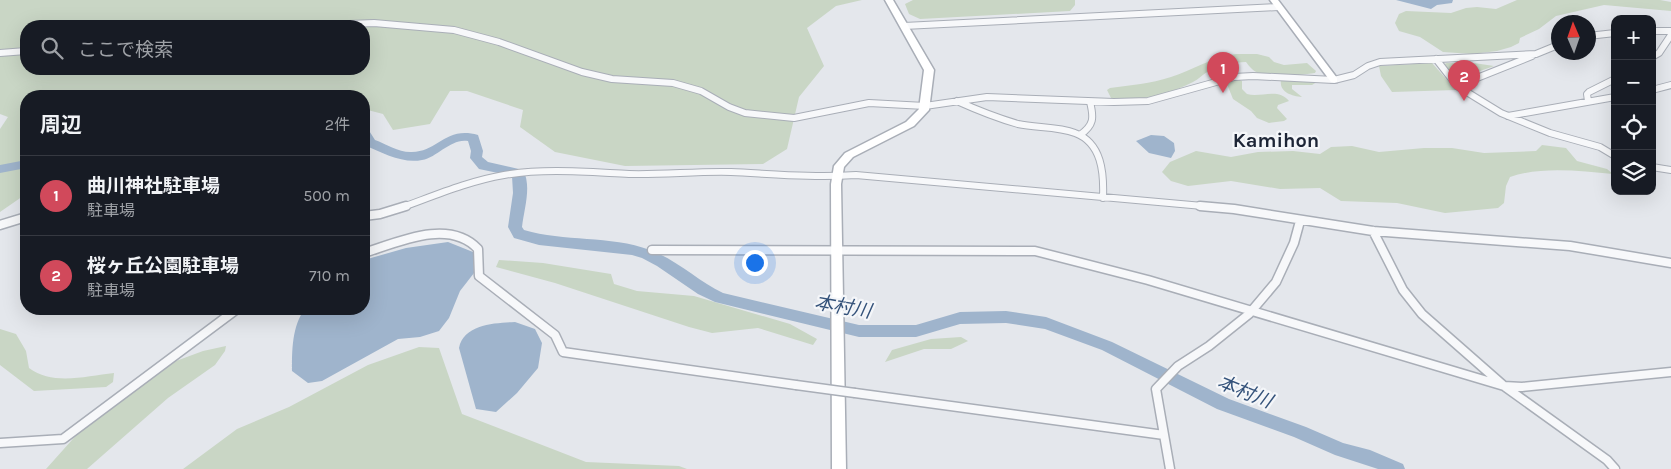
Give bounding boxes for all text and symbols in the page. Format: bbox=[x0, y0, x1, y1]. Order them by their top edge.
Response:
north arrow bbox=[1551, 15, 1596, 60]
map controls bbox=[1611, 15, 1656, 195]
button: + bbox=[1611, 15, 1656, 60]
search box bbox=[20, 20, 370, 75]
icon: search bbox=[38, 34, 66, 62]
text: ここで検索 bbox=[78, 39, 173, 61]
pin: 1 bbox=[1207, 52, 1239, 93]
pin: 2 bbox=[1448, 60, 1480, 101]
button: − bbox=[1611, 60, 1656, 105]
button: locate bbox=[1611, 105, 1656, 150]
text: 周辺 bbox=[40, 113, 82, 137]
text: 2件 bbox=[325, 115, 350, 134]
district label: Kamihon bbox=[1233, 129, 1319, 152]
button: layers bbox=[1611, 150, 1656, 195]
text: 曲川神社駐車場 bbox=[87, 175, 220, 197]
text: 1 bbox=[53, 186, 59, 205]
text: 500 m bbox=[303, 186, 350, 205]
text: 駐車場 bbox=[87, 201, 135, 220]
your location bbox=[742, 250, 768, 276]
text: 桜ヶ丘公園駐車場 bbox=[87, 255, 239, 277]
text: 2 bbox=[51, 266, 61, 285]
text: 710 m bbox=[309, 266, 350, 285]
text: 駐車場 bbox=[87, 281, 135, 300]
water label: 本村川 bbox=[813, 291, 875, 323]
water label: 本村川 bbox=[1214, 371, 1277, 414]

